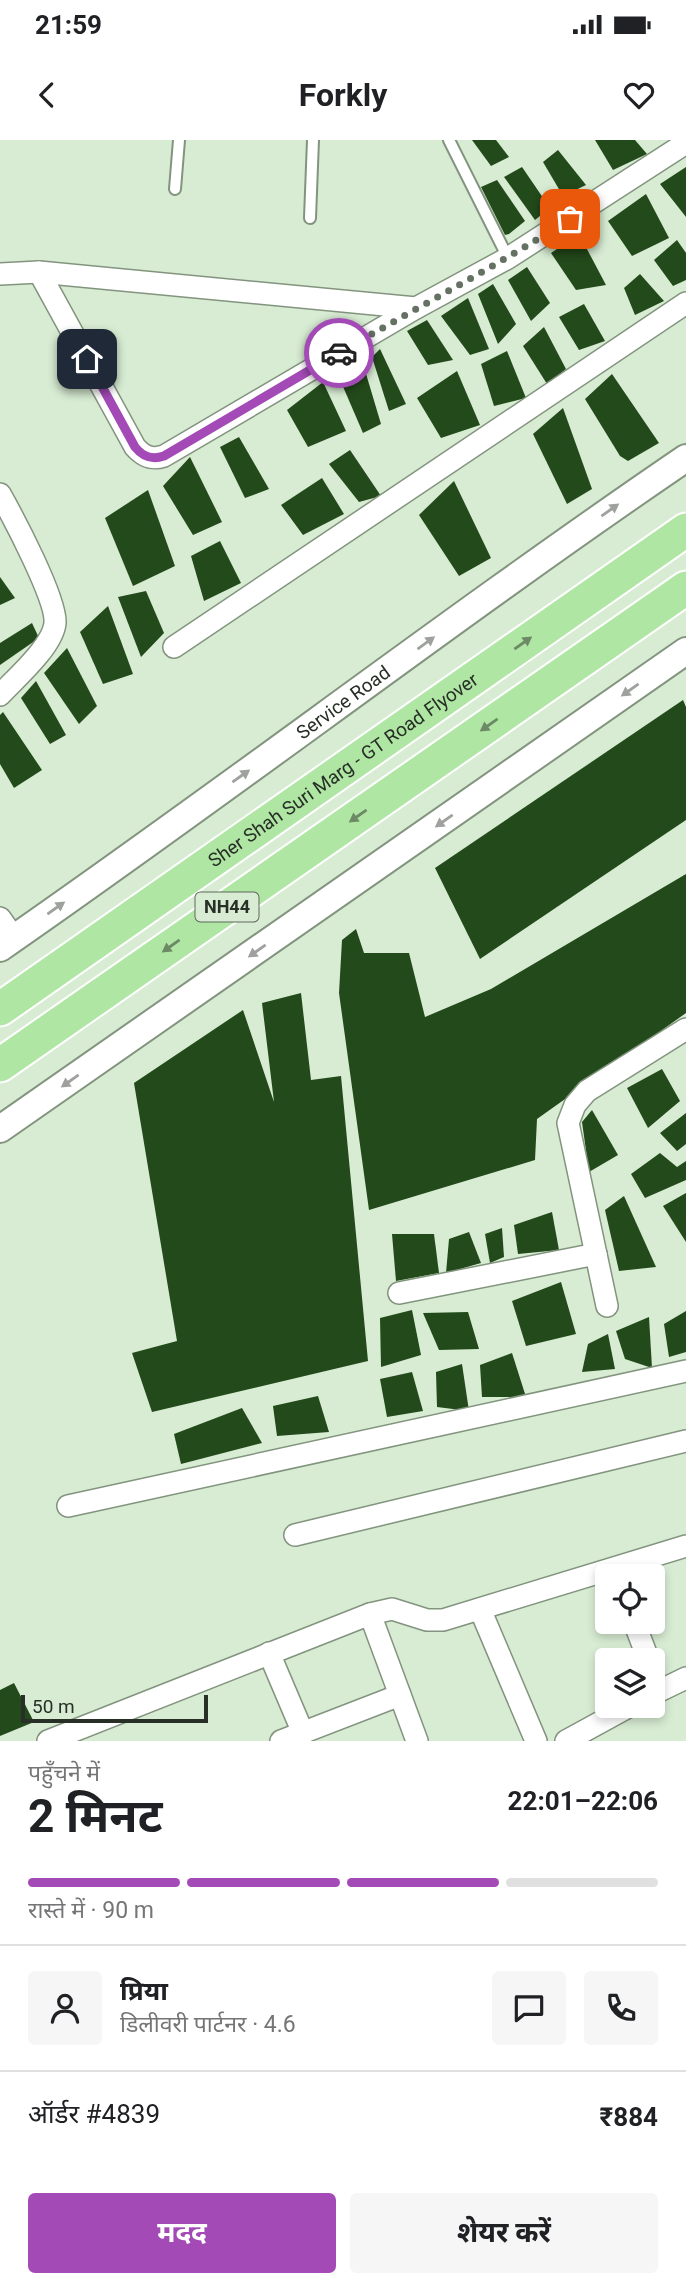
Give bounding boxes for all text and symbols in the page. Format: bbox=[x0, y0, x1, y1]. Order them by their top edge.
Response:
text: 21:59 bbox=[35, 10, 102, 40]
icon: back bbox=[28, 76, 66, 114]
text: Forkly bbox=[299, 76, 387, 114]
icon: heart bbox=[620, 76, 658, 114]
pin bbox=[540, 189, 600, 249]
icon: bag bbox=[551, 200, 589, 238]
courier bbox=[304, 318, 374, 388]
pin bbox=[57, 329, 117, 389]
icon: car bbox=[320, 334, 358, 372]
icon: home bbox=[68, 340, 106, 378]
one-way arrow bbox=[601, 503, 619, 517]
one-way arrow bbox=[514, 636, 532, 650]
one-way arrow bbox=[417, 637, 435, 651]
street label: Service Road bbox=[292, 661, 395, 744]
street label: Sher Shah Suri Marg - GT Road Flyover bbox=[204, 668, 483, 872]
one-way arrow bbox=[621, 683, 639, 697]
one-way arrow bbox=[480, 718, 499, 731]
one-way arrow bbox=[232, 769, 250, 783]
one-way arrow bbox=[349, 809, 367, 823]
one-way arrow bbox=[435, 814, 453, 828]
road number: NH44 bbox=[196, 892, 258, 922]
one-way arrow bbox=[47, 901, 65, 915]
one-way arrow bbox=[162, 939, 180, 953]
one-way arrow bbox=[248, 944, 267, 957]
one-way arrow bbox=[61, 1074, 79, 1088]
map controls bbox=[595, 1564, 665, 1718]
button: locate bbox=[595, 1564, 665, 1634]
button: layers bbox=[595, 1648, 665, 1718]
scale bar bbox=[21, 1692, 208, 1724]
text: 50 m bbox=[32, 1695, 75, 1718]
text: पहुँचने में bbox=[28, 1760, 100, 1787]
text: 22:01–22:06 bbox=[508, 1786, 658, 1816]
text: 2 मिनट bbox=[28, 1789, 162, 1843]
text: रास्ते में · 90 m bbox=[28, 1897, 154, 1924]
button: person bbox=[28, 1971, 102, 2045]
button: chat bbox=[492, 1971, 566, 2045]
button: phone bbox=[584, 1971, 658, 2045]
text: प्रिया bbox=[120, 1976, 168, 2006]
text: डिलीवरी पार्टनर · 4.6 bbox=[120, 2011, 296, 2038]
text: ऑर्डर #4839 bbox=[28, 2099, 160, 2129]
text: ₹884 bbox=[600, 2102, 658, 2132]
button: मदद bbox=[28, 2193, 336, 2273]
button: शेयर करें bbox=[350, 2193, 658, 2273]

